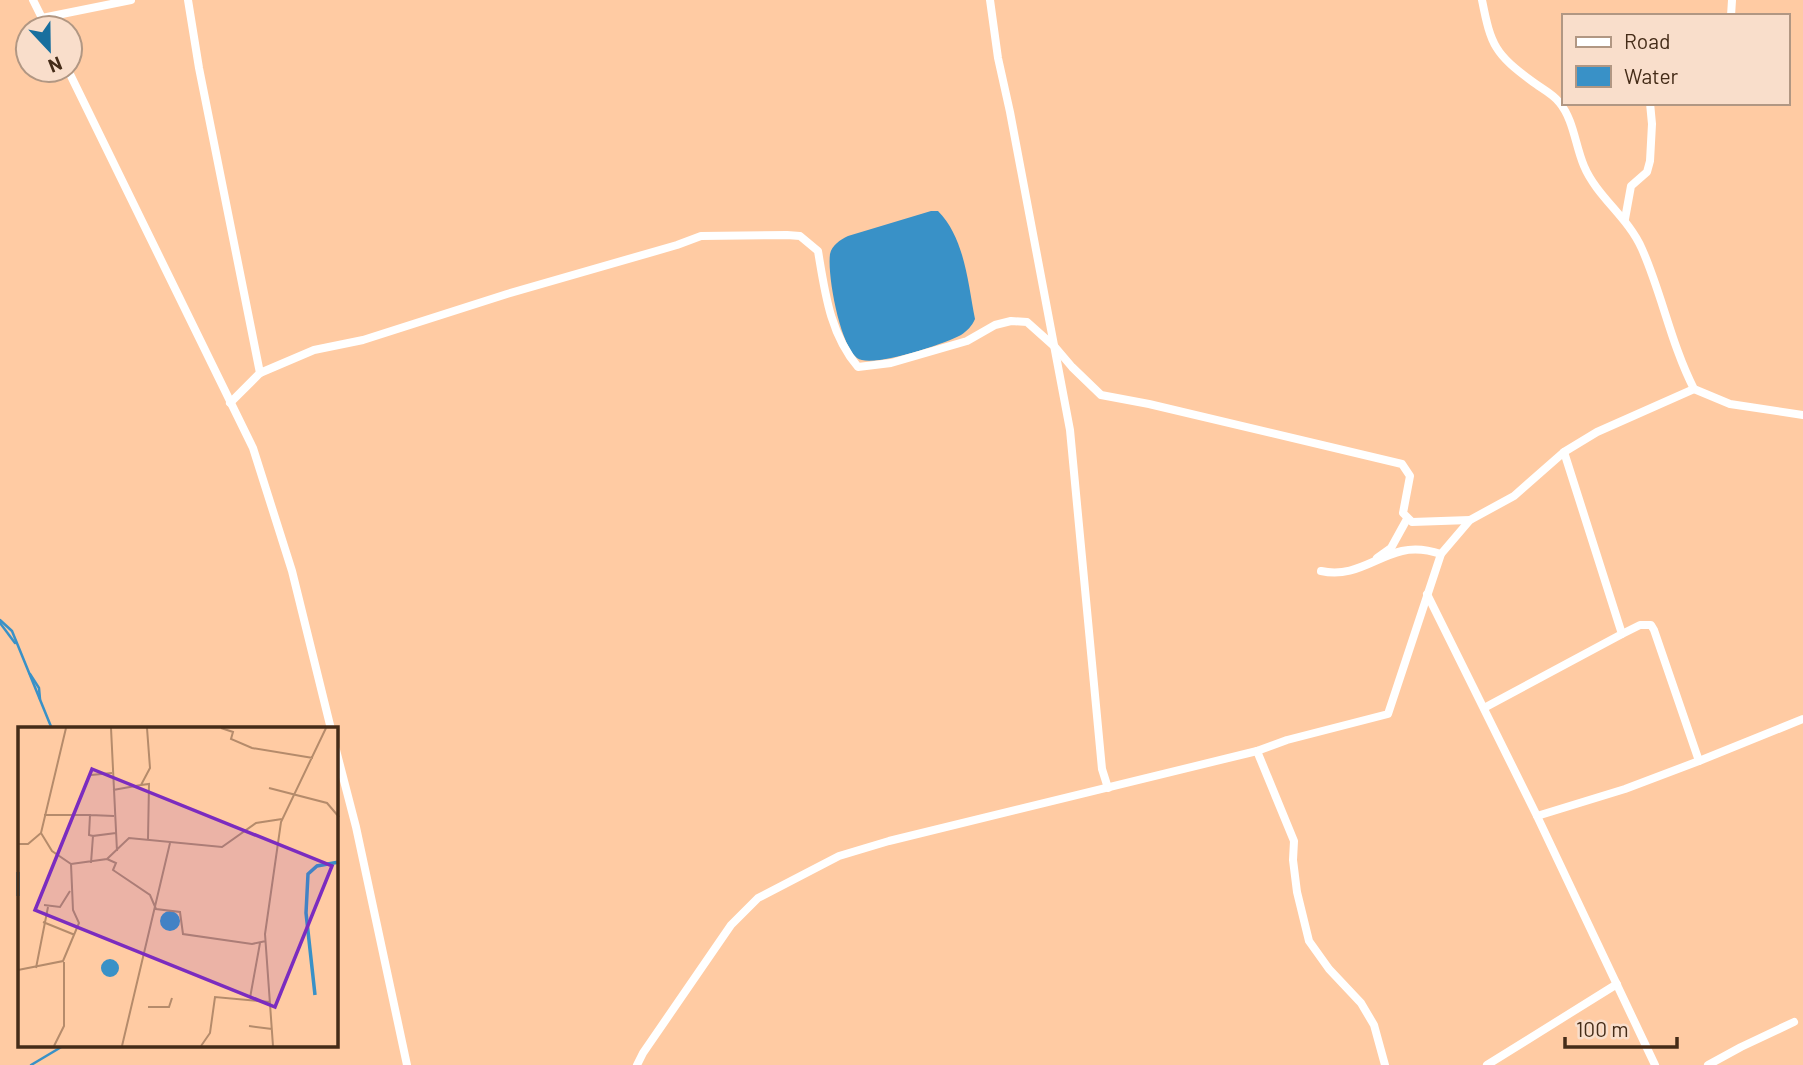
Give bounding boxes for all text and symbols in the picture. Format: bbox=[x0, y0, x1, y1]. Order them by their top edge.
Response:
north arrow bbox=[14, 14, 84, 84]
legend bbox=[1562, 14, 1789, 105]
text: Road bbox=[1624, 28, 1670, 53]
text: N bbox=[45, 52, 66, 78]
text: Water bbox=[1624, 63, 1679, 88]
inset map bbox=[18, 727, 338, 1048]
scale bar bbox=[1565, 1006, 1677, 1050]
text: 100 m bbox=[1576, 1016, 1629, 1041]

